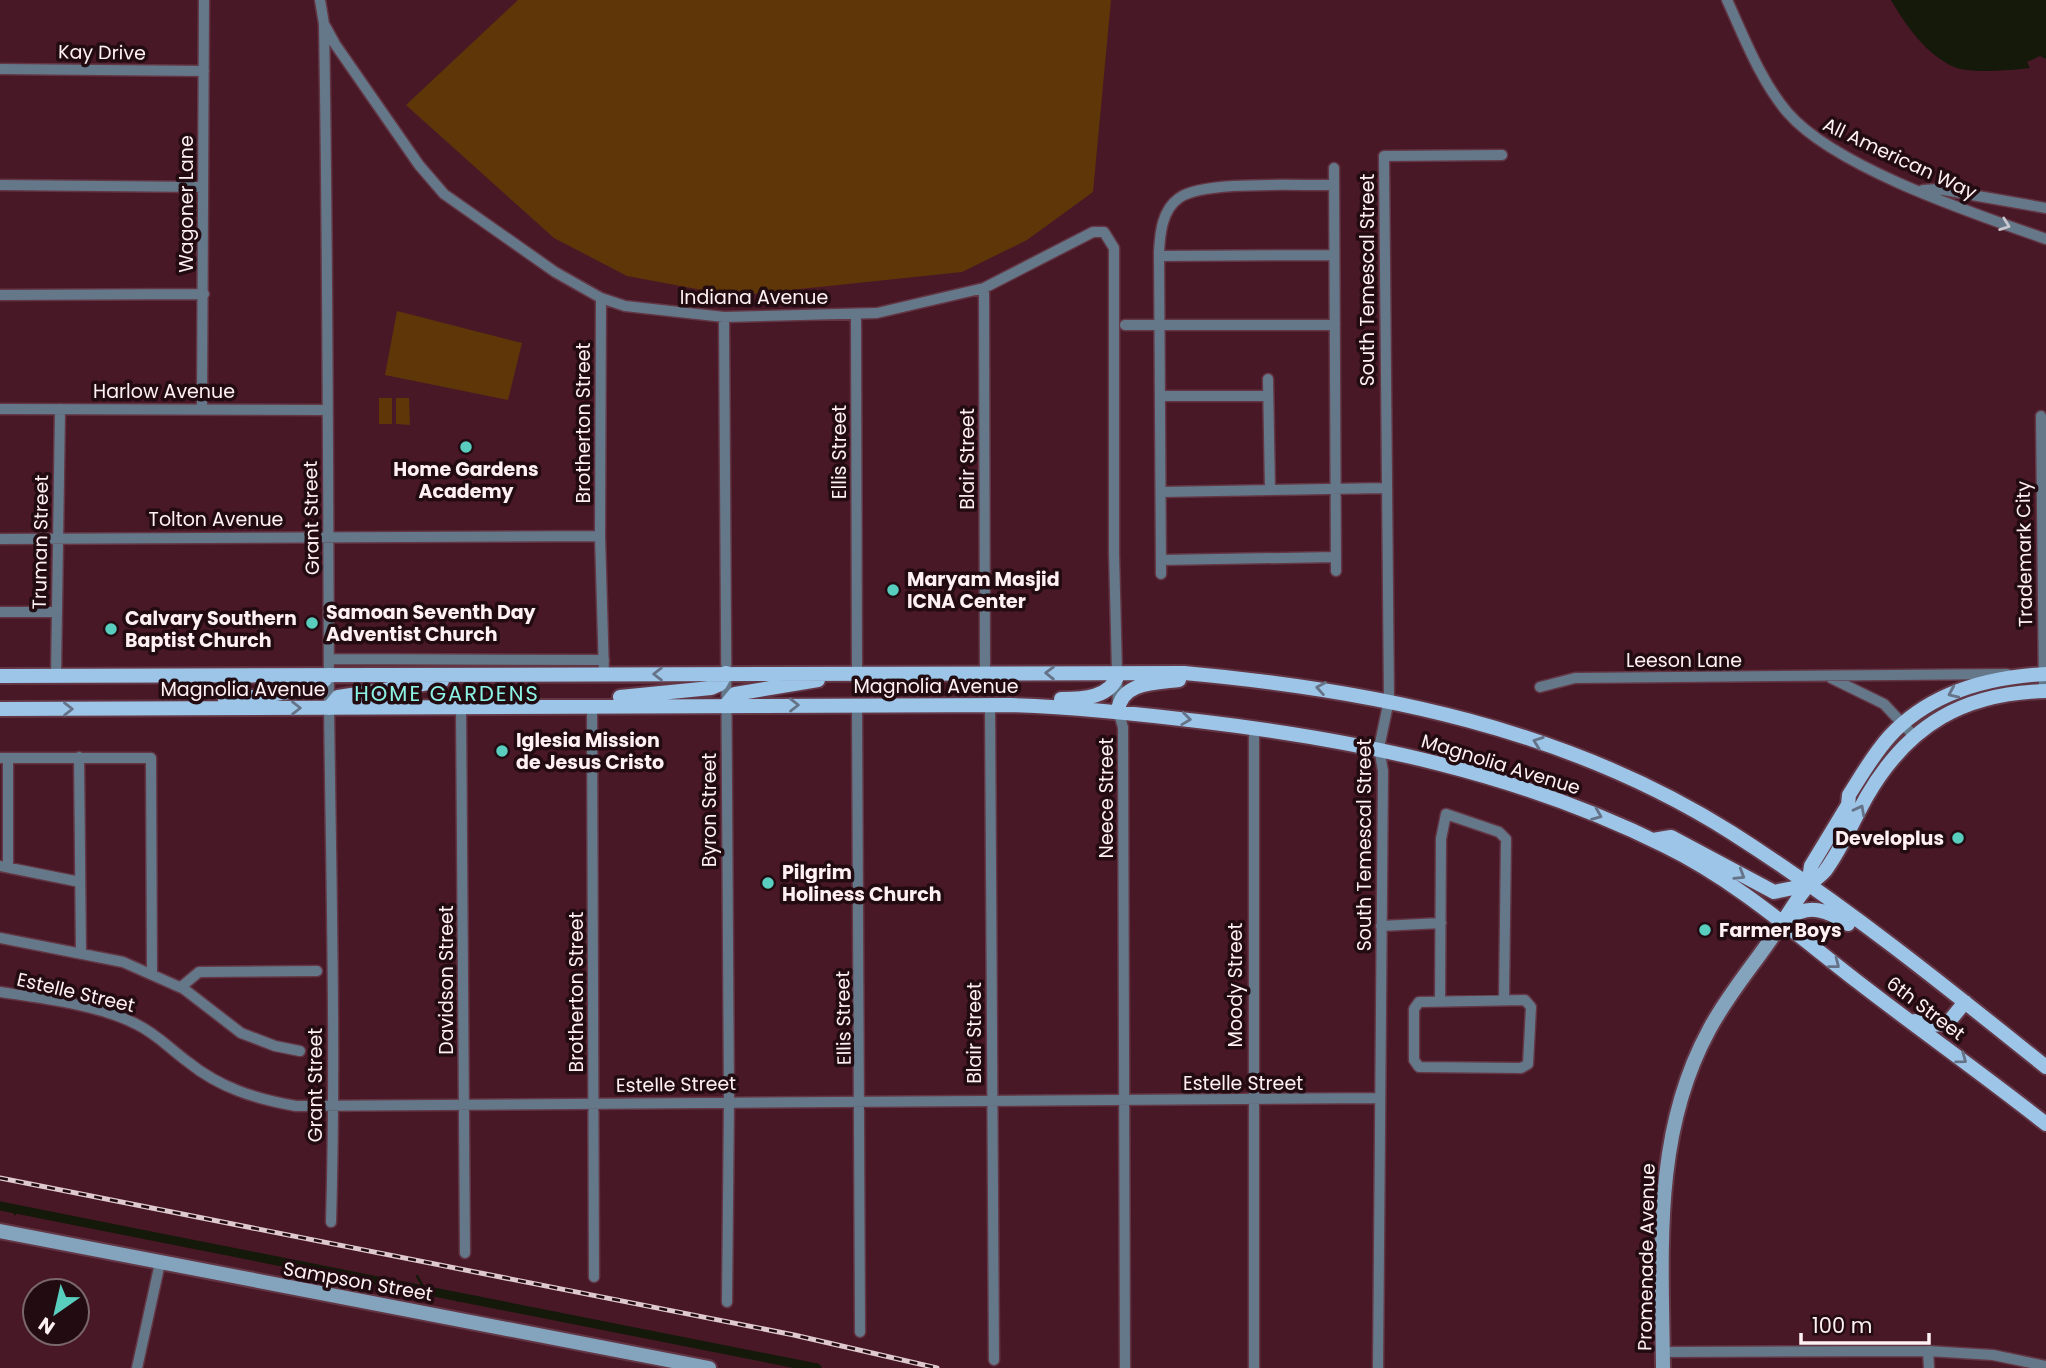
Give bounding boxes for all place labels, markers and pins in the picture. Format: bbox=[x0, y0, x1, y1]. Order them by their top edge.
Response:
marker: Home Gardens Academy bbox=[458, 439, 474, 455]
place label: Home Gardens Academy bbox=[393, 456, 539, 505]
place label: Maryam Masjid ICNA Center bbox=[907, 566, 1060, 615]
marker: Maryam Masjid ICNA Center bbox=[885, 582, 901, 598]
place label: Samoan Seventh Day Adventist Church bbox=[326, 599, 537, 648]
place label: Calvary Southern Baptist Church bbox=[125, 605, 297, 654]
marker: Samoan Seventh Day Adventist Church bbox=[304, 615, 320, 631]
marker: Calvary Southern Baptist Church bbox=[103, 621, 119, 637]
place label: Iglesia Mission de Jesus Cristo bbox=[516, 727, 664, 776]
marker: Iglesia Mission de Jesus Cristo bbox=[494, 743, 510, 759]
place label: Developlus bbox=[1835, 825, 1944, 852]
marker: Developlus bbox=[1950, 830, 1966, 846]
place label: Pilgrim Holiness Church bbox=[782, 859, 941, 908]
marker: Pilgrim Holiness Church bbox=[760, 875, 776, 891]
place label: Farmer Boys bbox=[1719, 917, 1842, 944]
marker: Farmer Boys bbox=[1697, 922, 1713, 938]

